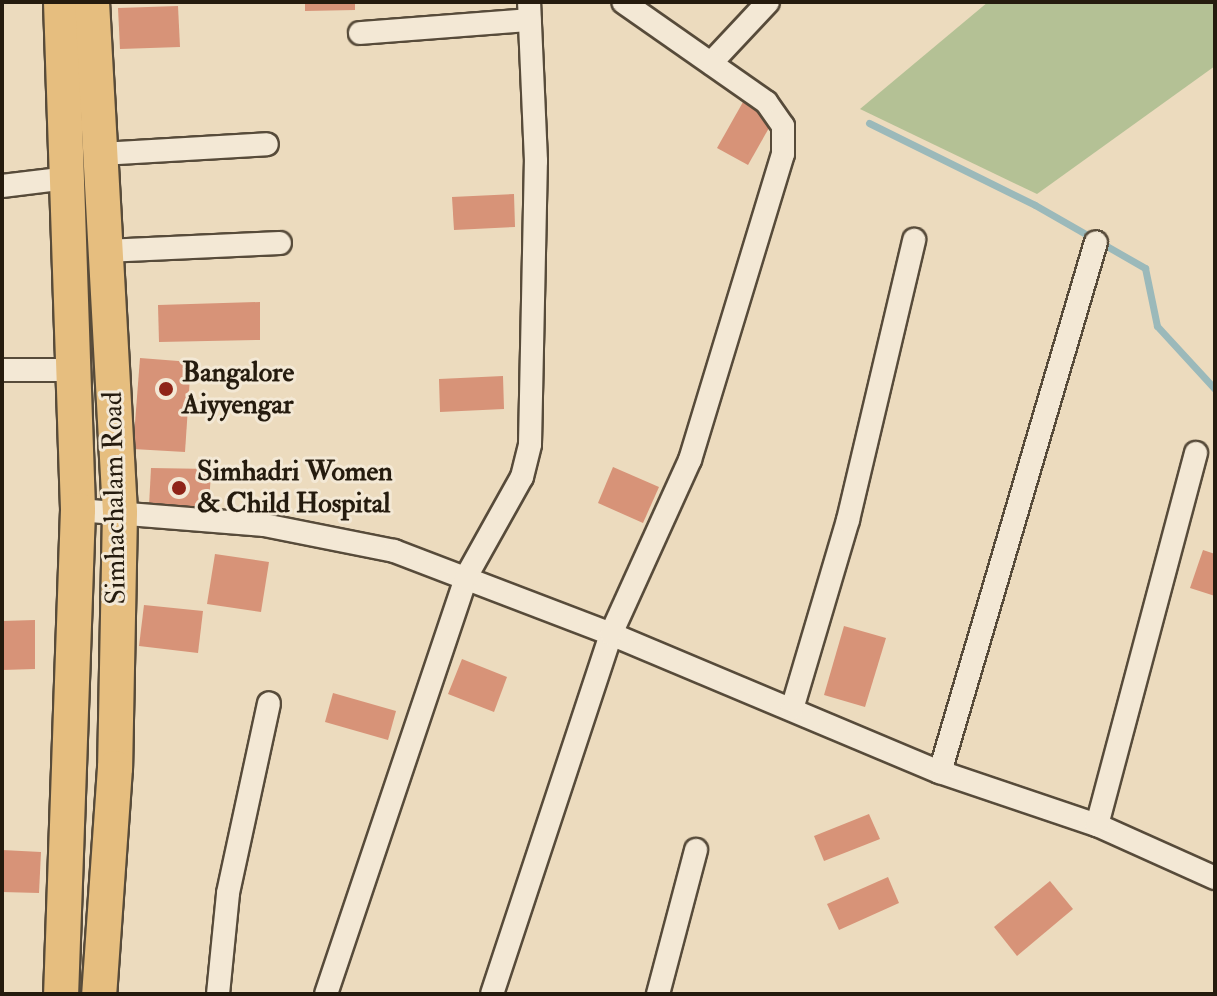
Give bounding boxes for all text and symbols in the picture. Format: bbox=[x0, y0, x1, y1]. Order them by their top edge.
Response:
place label: Bangalore Aiyyengar bbox=[182, 356, 294, 422]
marker: Bangalore Aiyyengar bbox=[157, 380, 175, 398]
street label: Simhachalam Road bbox=[96, 391, 134, 605]
place label: Simhadri Women & Child Hospital bbox=[197, 455, 393, 521]
marker: Simhadri Women & Child Hospital bbox=[168, 477, 190, 499]

